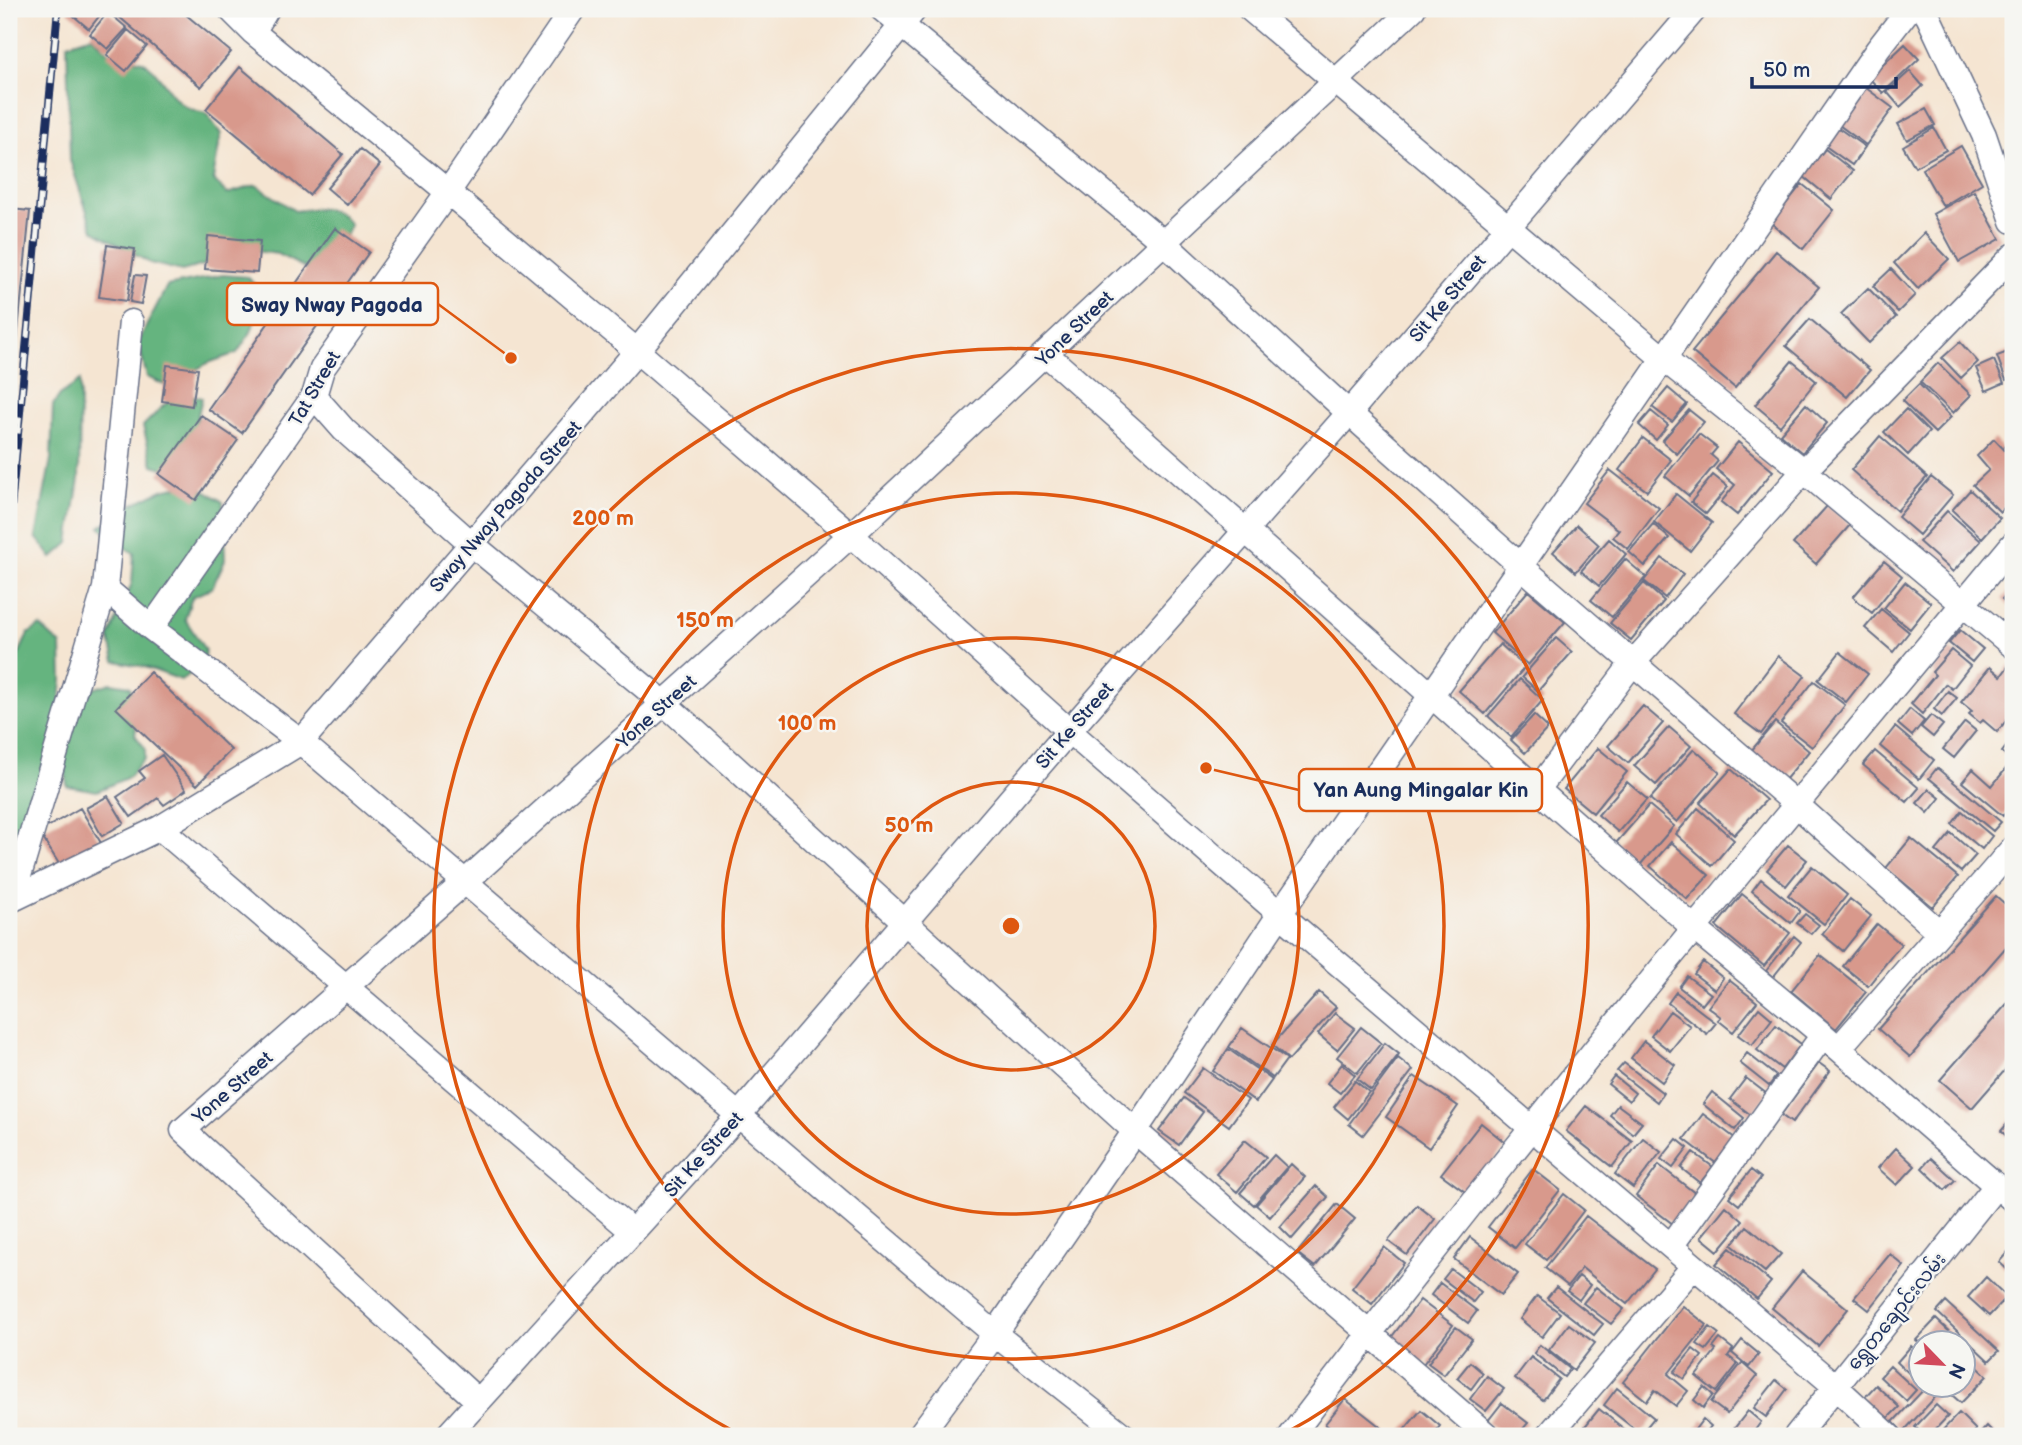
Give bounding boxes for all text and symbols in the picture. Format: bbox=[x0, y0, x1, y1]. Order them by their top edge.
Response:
scale bar bbox=[1752, 46, 1896, 90]
text: 50 m bbox=[1763, 58, 1810, 83]
street label: Sit Ke Street bbox=[1405, 250, 1491, 347]
callout: Sway Nway Pagoda bbox=[227, 283, 438, 325]
street label: Yone Street bbox=[1031, 286, 1119, 372]
text: Sway Nway Pagoda bbox=[241, 293, 423, 318]
street label: Tat Street bbox=[285, 347, 346, 430]
street label: Sway Nway Pagoda Street bbox=[425, 416, 587, 597]
text: 200 m bbox=[572, 506, 634, 531]
text: 150 m bbox=[676, 608, 734, 633]
street label: Yone Street bbox=[612, 670, 702, 755]
street label: Sit Ke Street bbox=[1031, 678, 1119, 774]
text: 100 m bbox=[778, 711, 836, 736]
callout: Yan Aung Mingalar Kin bbox=[1299, 769, 1542, 811]
text: Yan Aung Mingalar Kin bbox=[1313, 778, 1529, 803]
text: 50 m bbox=[885, 813, 933, 838]
centre of rings bbox=[999, 914, 1023, 938]
street label: Yone Street bbox=[187, 1047, 278, 1130]
street label: Sit Ke Street bbox=[660, 1107, 749, 1203]
street label: ရွှေတချောင်းလမ်း bbox=[1840, 1246, 1954, 1377]
north arrow bbox=[1906, 1330, 1976, 1400]
text: N bbox=[1943, 1359, 1969, 1382]

